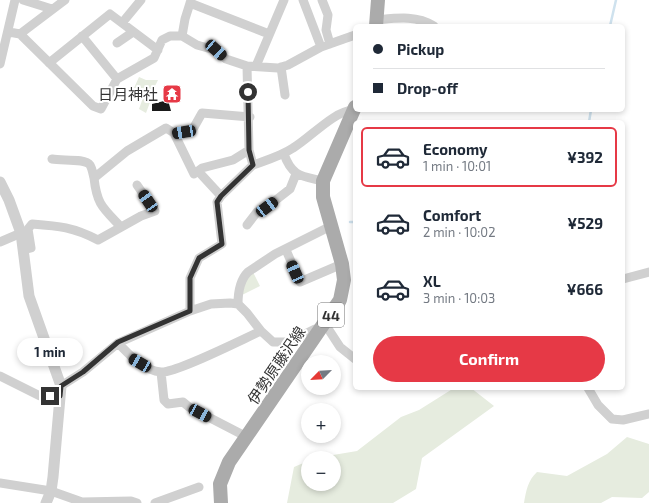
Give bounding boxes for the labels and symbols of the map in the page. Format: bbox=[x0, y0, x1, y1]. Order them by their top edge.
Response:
car bbox=[203, 38, 229, 62]
temple icon: 日月神社 bbox=[161, 83, 183, 105]
route start bbox=[239, 83, 257, 101]
place label: 日月神社 bbox=[98, 85, 158, 103]
car bbox=[171, 124, 197, 140]
car bbox=[136, 188, 160, 214]
car bbox=[254, 195, 280, 219]
car bbox=[285, 259, 305, 285]
road number: 44 bbox=[318, 303, 344, 327]
street label: 伊勢原藤沢線 bbox=[243, 323, 309, 407]
callout: 1 min bbox=[17, 338, 83, 366]
car bbox=[127, 352, 153, 374]
north arrow bbox=[301, 355, 341, 395]
route end bbox=[41, 387, 59, 405]
car bbox=[187, 402, 213, 424]

